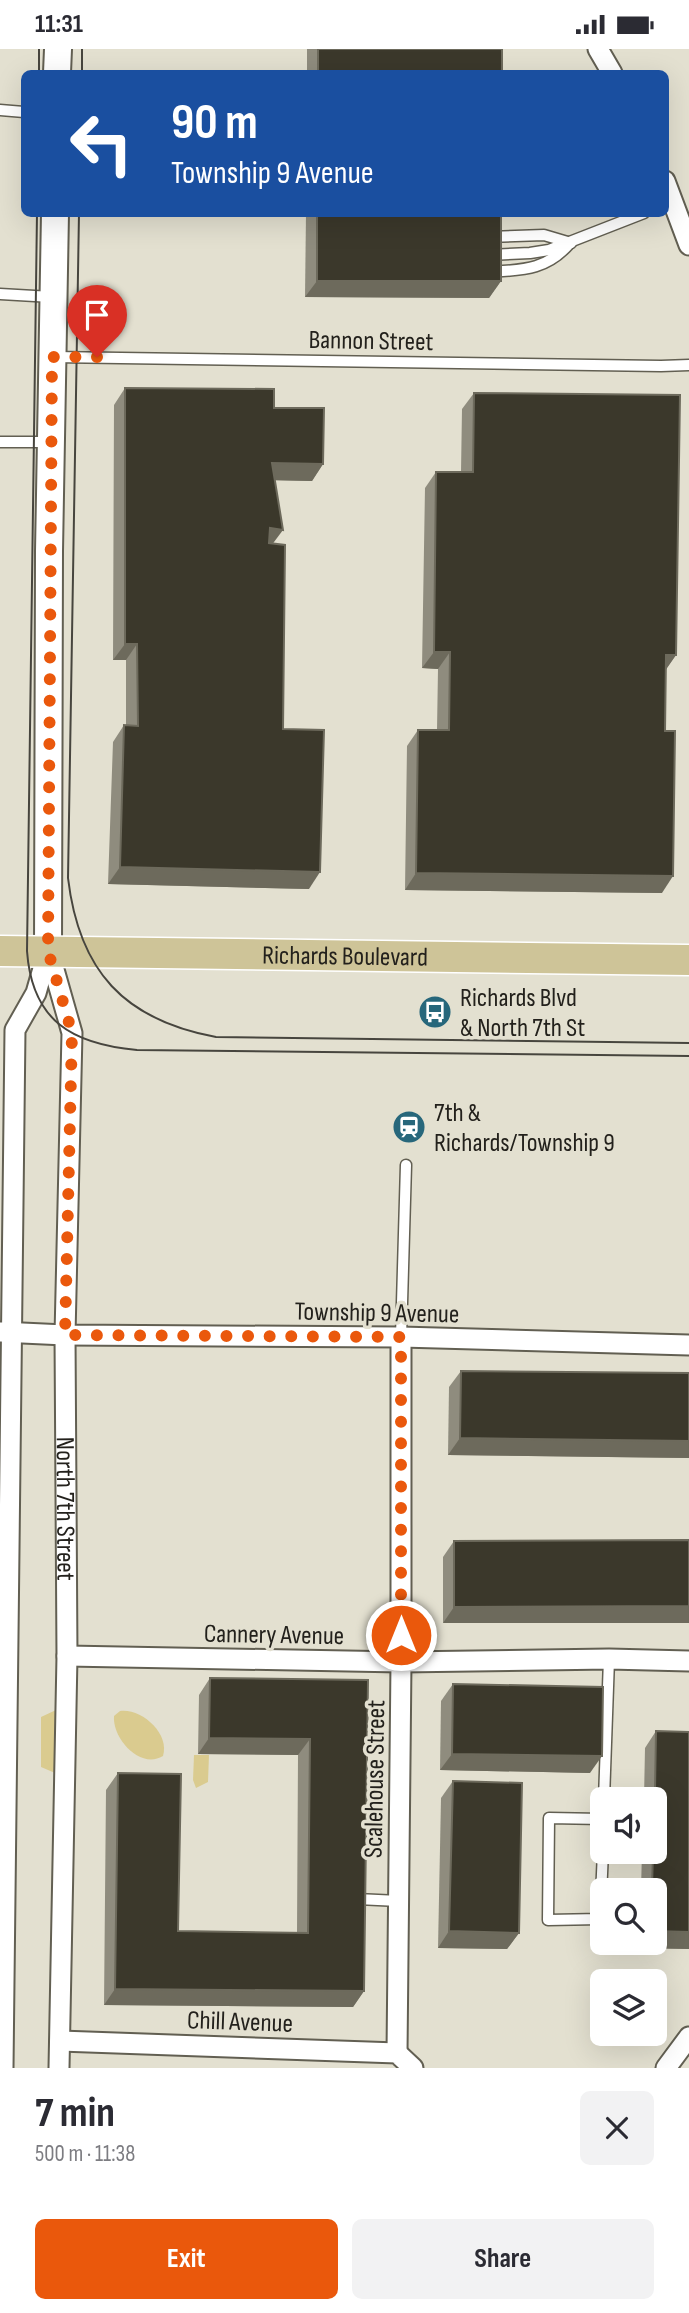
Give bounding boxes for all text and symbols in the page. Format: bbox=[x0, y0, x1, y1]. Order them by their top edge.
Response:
text: 11:31 bbox=[35, 9, 83, 40]
text: 90 m bbox=[171, 94, 258, 153]
icon: left bbox=[56, 98, 147, 189]
text: Township 9 Avenue bbox=[171, 154, 374, 193]
pin bbox=[67, 285, 127, 357]
icon: arrive bbox=[78, 296, 116, 334]
street label: Bannon Street bbox=[308, 325, 434, 358]
street label: Richards Boulevard bbox=[262, 940, 428, 974]
place label: Richards Blvd & North 7th St bbox=[460, 983, 585, 1044]
bus stop icon: Richards Blvd & North 7th St bbox=[416, 993, 454, 1031]
place label: 7th & Richards/Township 9 bbox=[434, 1098, 615, 1159]
station icon: 7th & Richards/Township 9 bbox=[390, 1108, 428, 1146]
street label: Township 9 Avenue bbox=[294, 1297, 460, 1330]
street label: North 7th Street bbox=[49, 1437, 81, 1581]
position arrow bbox=[364, 1598, 438, 1672]
street label: Cannery Avenue bbox=[204, 1619, 344, 1652]
street label: Scalehouse Street bbox=[359, 1700, 392, 1858]
map controls bbox=[590, 1787, 667, 2046]
button: sound bbox=[590, 1787, 667, 1864]
button: search bbox=[590, 1878, 667, 1955]
button: layers bbox=[590, 1969, 667, 2046]
street label: Chill Avenue bbox=[186, 2005, 293, 2040]
text: 7 min bbox=[35, 2088, 115, 2139]
button: close bbox=[580, 2091, 654, 2165]
text: 500 m · 11:38 bbox=[35, 2140, 135, 2168]
button: Exit bbox=[35, 2219, 338, 2299]
button: Share bbox=[352, 2219, 654, 2299]

